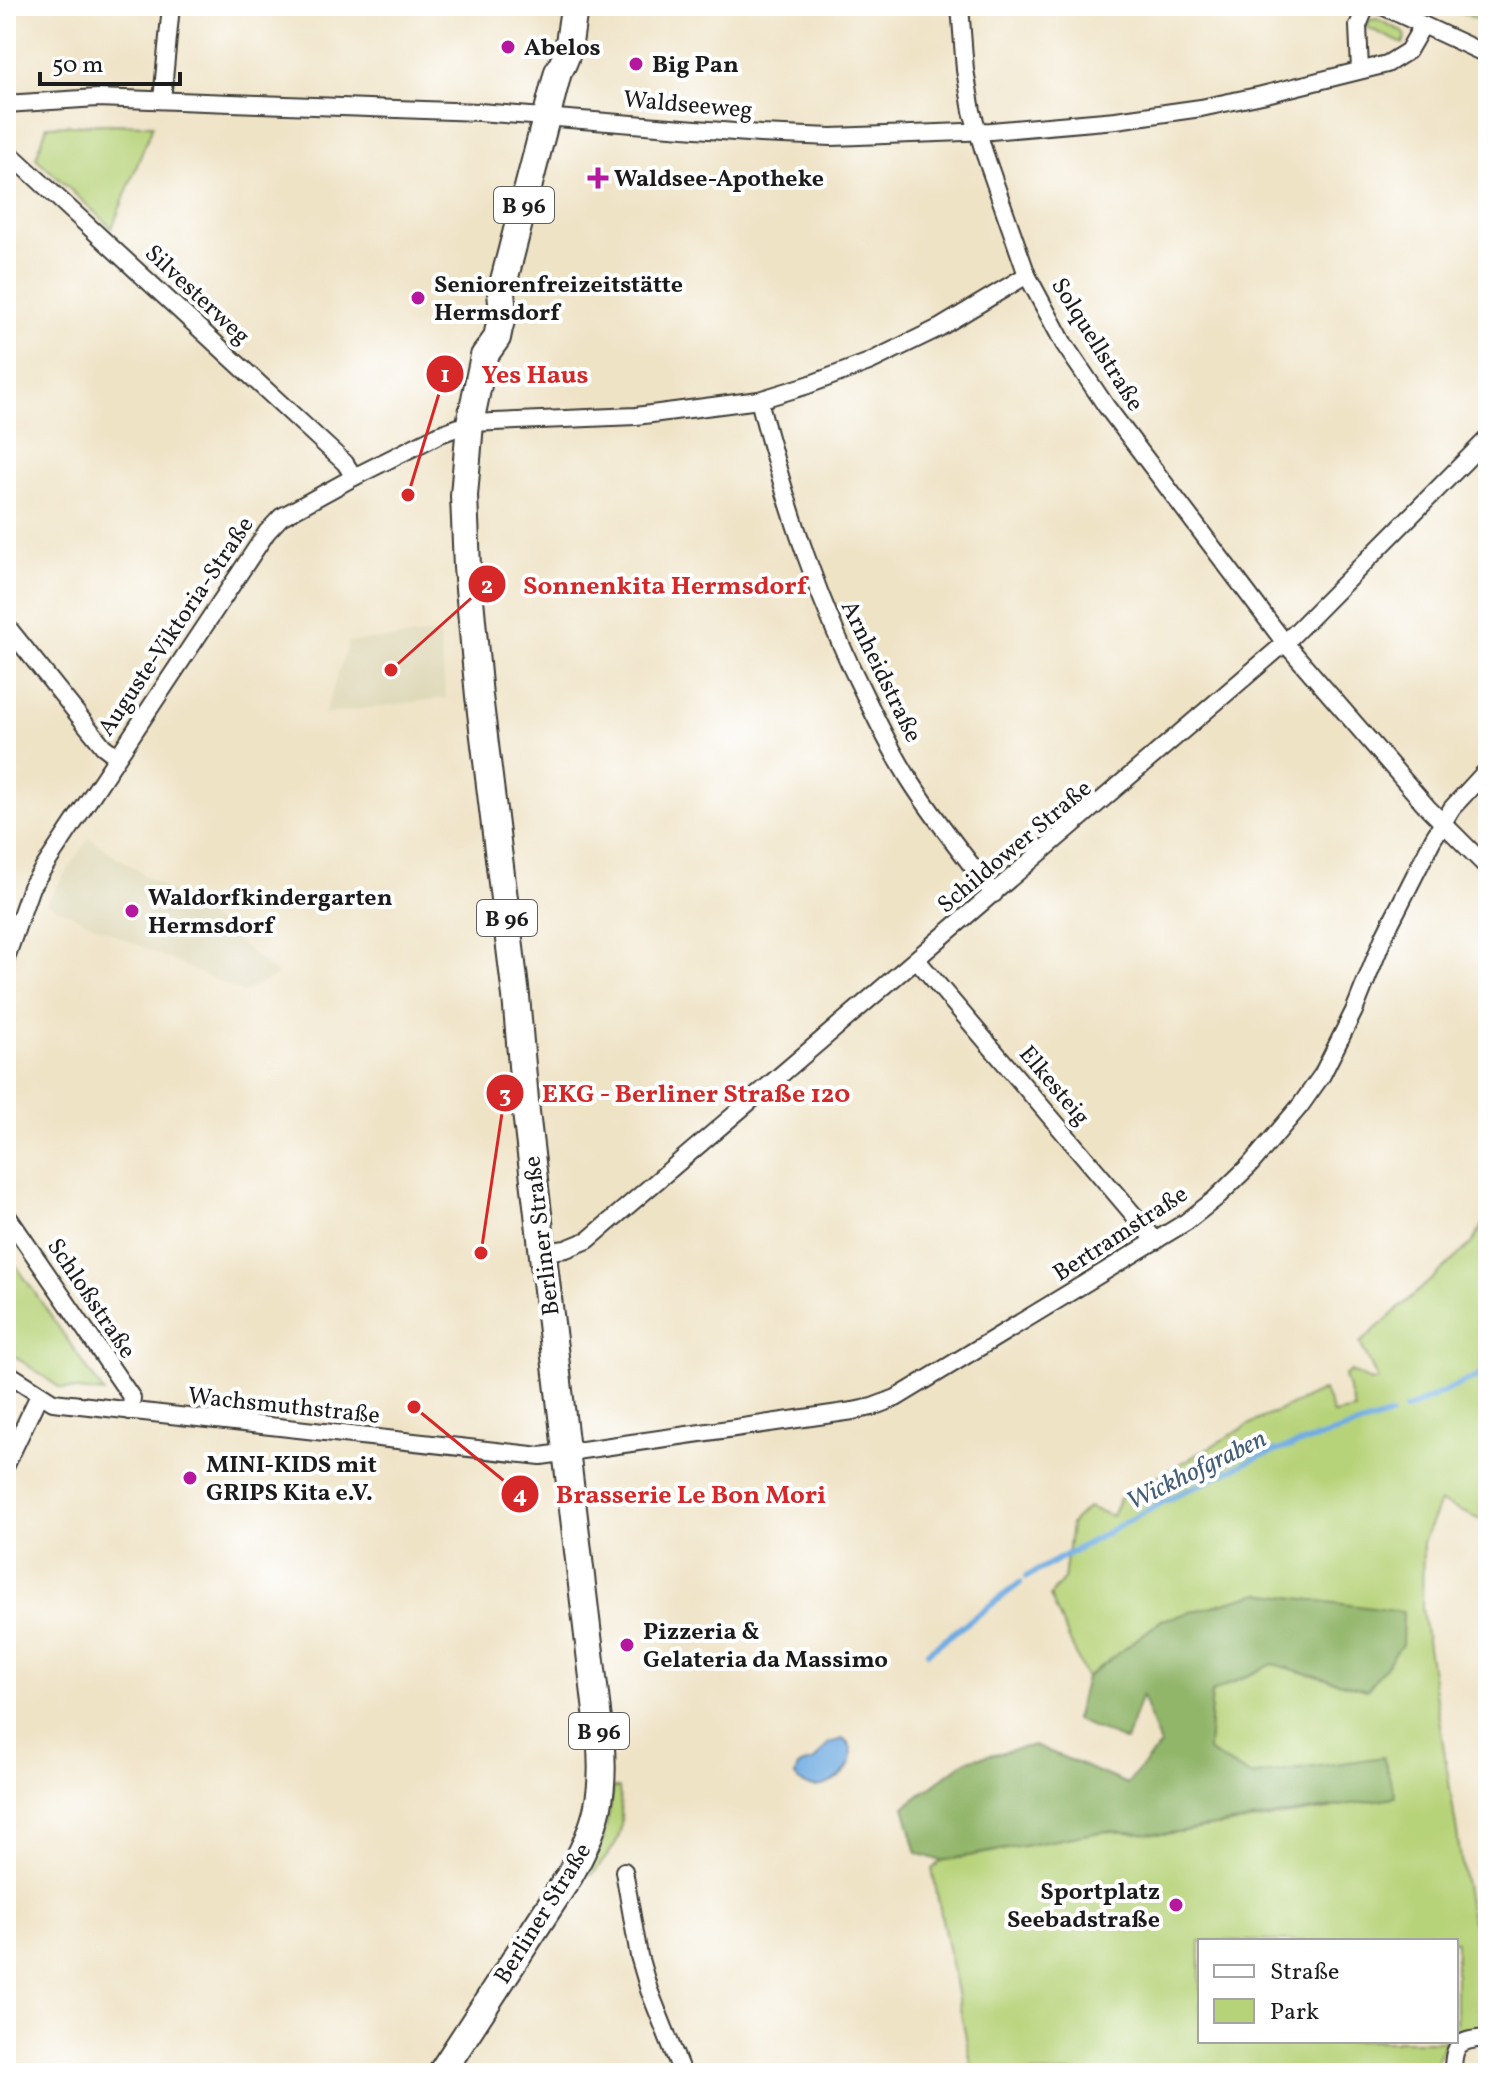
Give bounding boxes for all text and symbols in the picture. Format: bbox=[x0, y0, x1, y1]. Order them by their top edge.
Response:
place label: Abelos bbox=[524, 32, 601, 66]
scale bar bbox=[40, 36, 180, 86]
marker: Abelos bbox=[499, 38, 517, 56]
text: 50 m bbox=[52, 49, 104, 83]
place label: Big Pan bbox=[652, 49, 739, 83]
marker: Big Pan bbox=[627, 55, 645, 73]
street label: Waldseeweg bbox=[622, 83, 754, 129]
place label: Waldsee-Apotheke bbox=[614, 163, 824, 197]
marker: Waldsee-Apotheke bbox=[589, 169, 607, 187]
road number: B 96 bbox=[494, 187, 554, 223]
street label: Silvesterweg bbox=[136, 238, 257, 353]
place label: Seniorenfreizeitstätte Hermsdorf bbox=[434, 269, 683, 331]
street label: Solquellstraße bbox=[1042, 272, 1151, 418]
marker: Seniorenfreizeitstätte Hermsdorf bbox=[409, 289, 427, 307]
callout: Yes Haus bbox=[425, 349, 605, 399]
text: Yes Haus bbox=[481, 358, 589, 394]
text: 1 bbox=[440, 359, 450, 393]
street label: Auguste-Viktoria-Straße bbox=[90, 511, 263, 744]
callout: Sonnenkita Hermsdorf bbox=[467, 559, 823, 609]
text: Sonnenkita Hermsdorf bbox=[523, 569, 810, 605]
text: 2 bbox=[481, 570, 493, 604]
street label: Arnheidstraße bbox=[831, 595, 929, 749]
street label: Schildower Straße bbox=[931, 773, 1100, 922]
place label: Waldorfkindergarten Hermsdorf bbox=[148, 882, 393, 944]
road number: B 96 bbox=[477, 900, 537, 936]
marker: Waldorfkindergarten Hermsdorf bbox=[123, 902, 141, 920]
street label: Elkesteig bbox=[1010, 1039, 1097, 1134]
callout: EKG - Berliner Straße 120 bbox=[485, 1068, 867, 1118]
text: EKG - Berliner Straße 120 bbox=[542, 1077, 850, 1113]
text: 3 bbox=[499, 1079, 511, 1113]
street label: Berliner Straße bbox=[516, 1154, 570, 1318]
street label: Bertramstraße bbox=[1047, 1178, 1195, 1291]
street label: Schloßstraße bbox=[38, 1232, 143, 1366]
street label: Wachsmuthstraße bbox=[186, 1380, 382, 1434]
water label: Wickhofgraben bbox=[1121, 1421, 1273, 1520]
place label: MINI-KIDS mit GRIPS Kita e.V. bbox=[206, 1449, 377, 1511]
marker: MINI-KIDS mit GRIPS Kita e.V. bbox=[181, 1469, 199, 1487]
callout: Brasserie Le Bon Mori bbox=[500, 1469, 843, 1519]
text: Brasserie Le Bon Mori bbox=[556, 1478, 826, 1514]
text: 4 bbox=[513, 1479, 527, 1513]
place label: Pizzeria & Gelateria da Massimo bbox=[643, 1616, 888, 1678]
marker: Pizzeria & Gelateria da Massimo bbox=[618, 1636, 636, 1654]
road number: B 96 bbox=[569, 1713, 629, 1749]
street label: Berliner Straße bbox=[487, 1837, 601, 1991]
place label: Sportplatz Seebadstraße bbox=[1007, 1876, 1160, 1938]
marker: Sportplatz Seebadstraße bbox=[1167, 1896, 1185, 1914]
legend bbox=[1198, 1939, 1458, 2043]
text: Straße bbox=[1270, 1956, 1339, 1990]
text: Park bbox=[1270, 1996, 1319, 2030]

